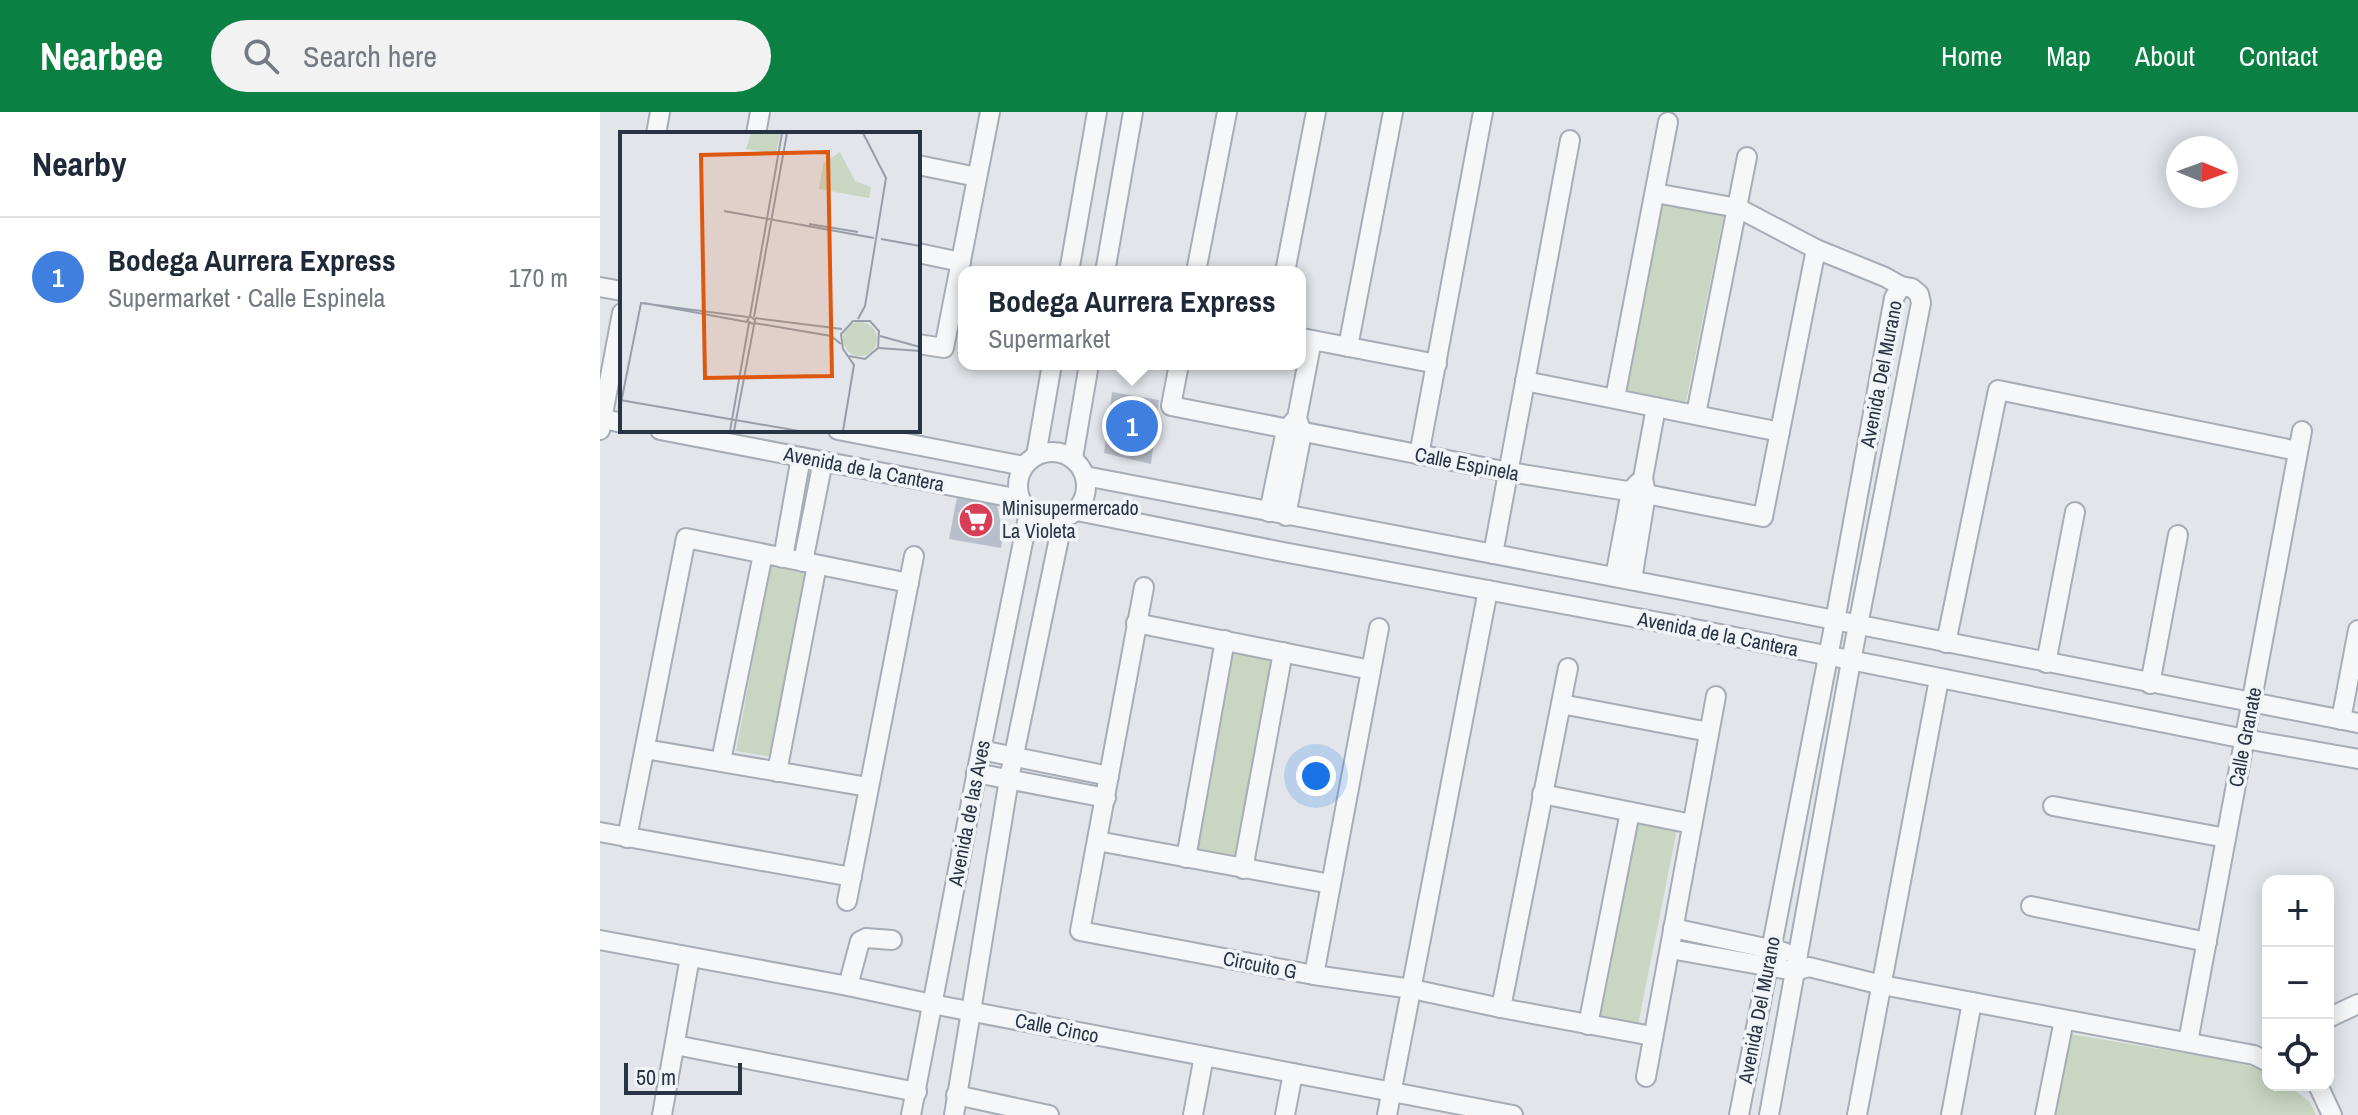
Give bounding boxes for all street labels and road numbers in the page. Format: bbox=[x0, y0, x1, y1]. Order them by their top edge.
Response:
street label: Avenida Del Murano bbox=[1853, 298, 1908, 451]
street label: Avenida de la Cantera bbox=[781, 440, 947, 497]
street label: Calle Espinela bbox=[1413, 440, 1522, 487]
street label: Avenida de la Cantera bbox=[1635, 605, 1801, 662]
street label: Calle Granate bbox=[2222, 685, 2267, 789]
street label: Avenida de las Aves bbox=[941, 738, 996, 889]
street label: Avenida Del Murano bbox=[1731, 934, 1786, 1087]
street label: Circuito G bbox=[1221, 944, 1299, 985]
street label: Calle Cinco bbox=[1013, 1006, 1101, 1049]

